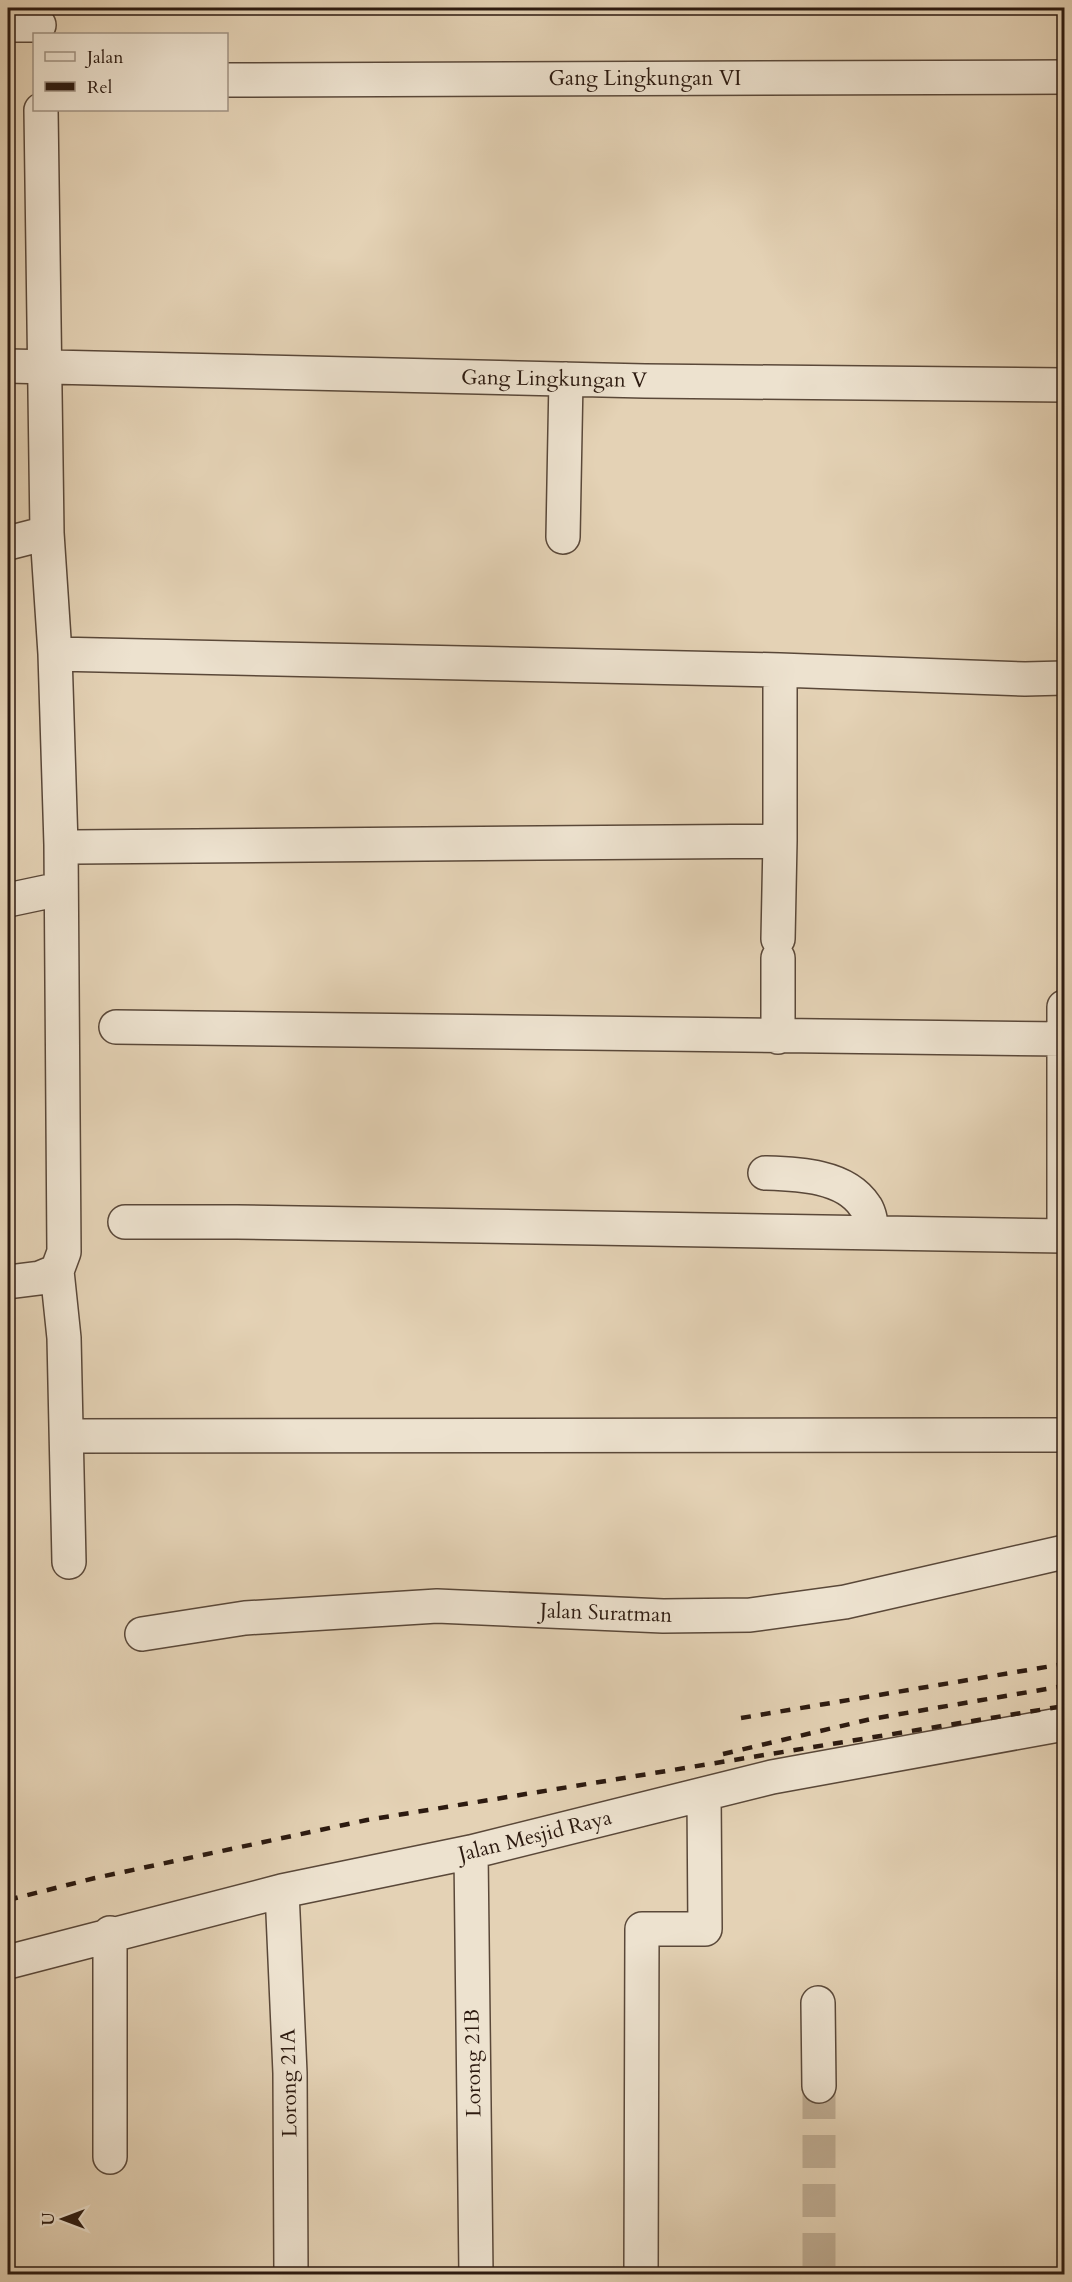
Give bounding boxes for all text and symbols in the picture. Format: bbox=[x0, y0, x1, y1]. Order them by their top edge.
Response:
legend bbox=[33, 33, 228, 111]
text: Jalan bbox=[84, 45, 124, 70]
street label: Gang Lingkungan VI bbox=[548, 64, 742, 93]
text: Rel bbox=[87, 75, 113, 100]
street label: Gang Lingkungan V bbox=[461, 363, 648, 395]
street label: Jalan Suratman bbox=[536, 1596, 673, 1630]
street label: Jalan Mesjid Raya bbox=[452, 1803, 615, 1870]
street label: Lorong 21B bbox=[458, 2009, 488, 2117]
street label: Lorong 21A bbox=[274, 2028, 304, 2138]
north arrow bbox=[33, 2189, 93, 2249]
text: U bbox=[38, 2212, 60, 2226]

